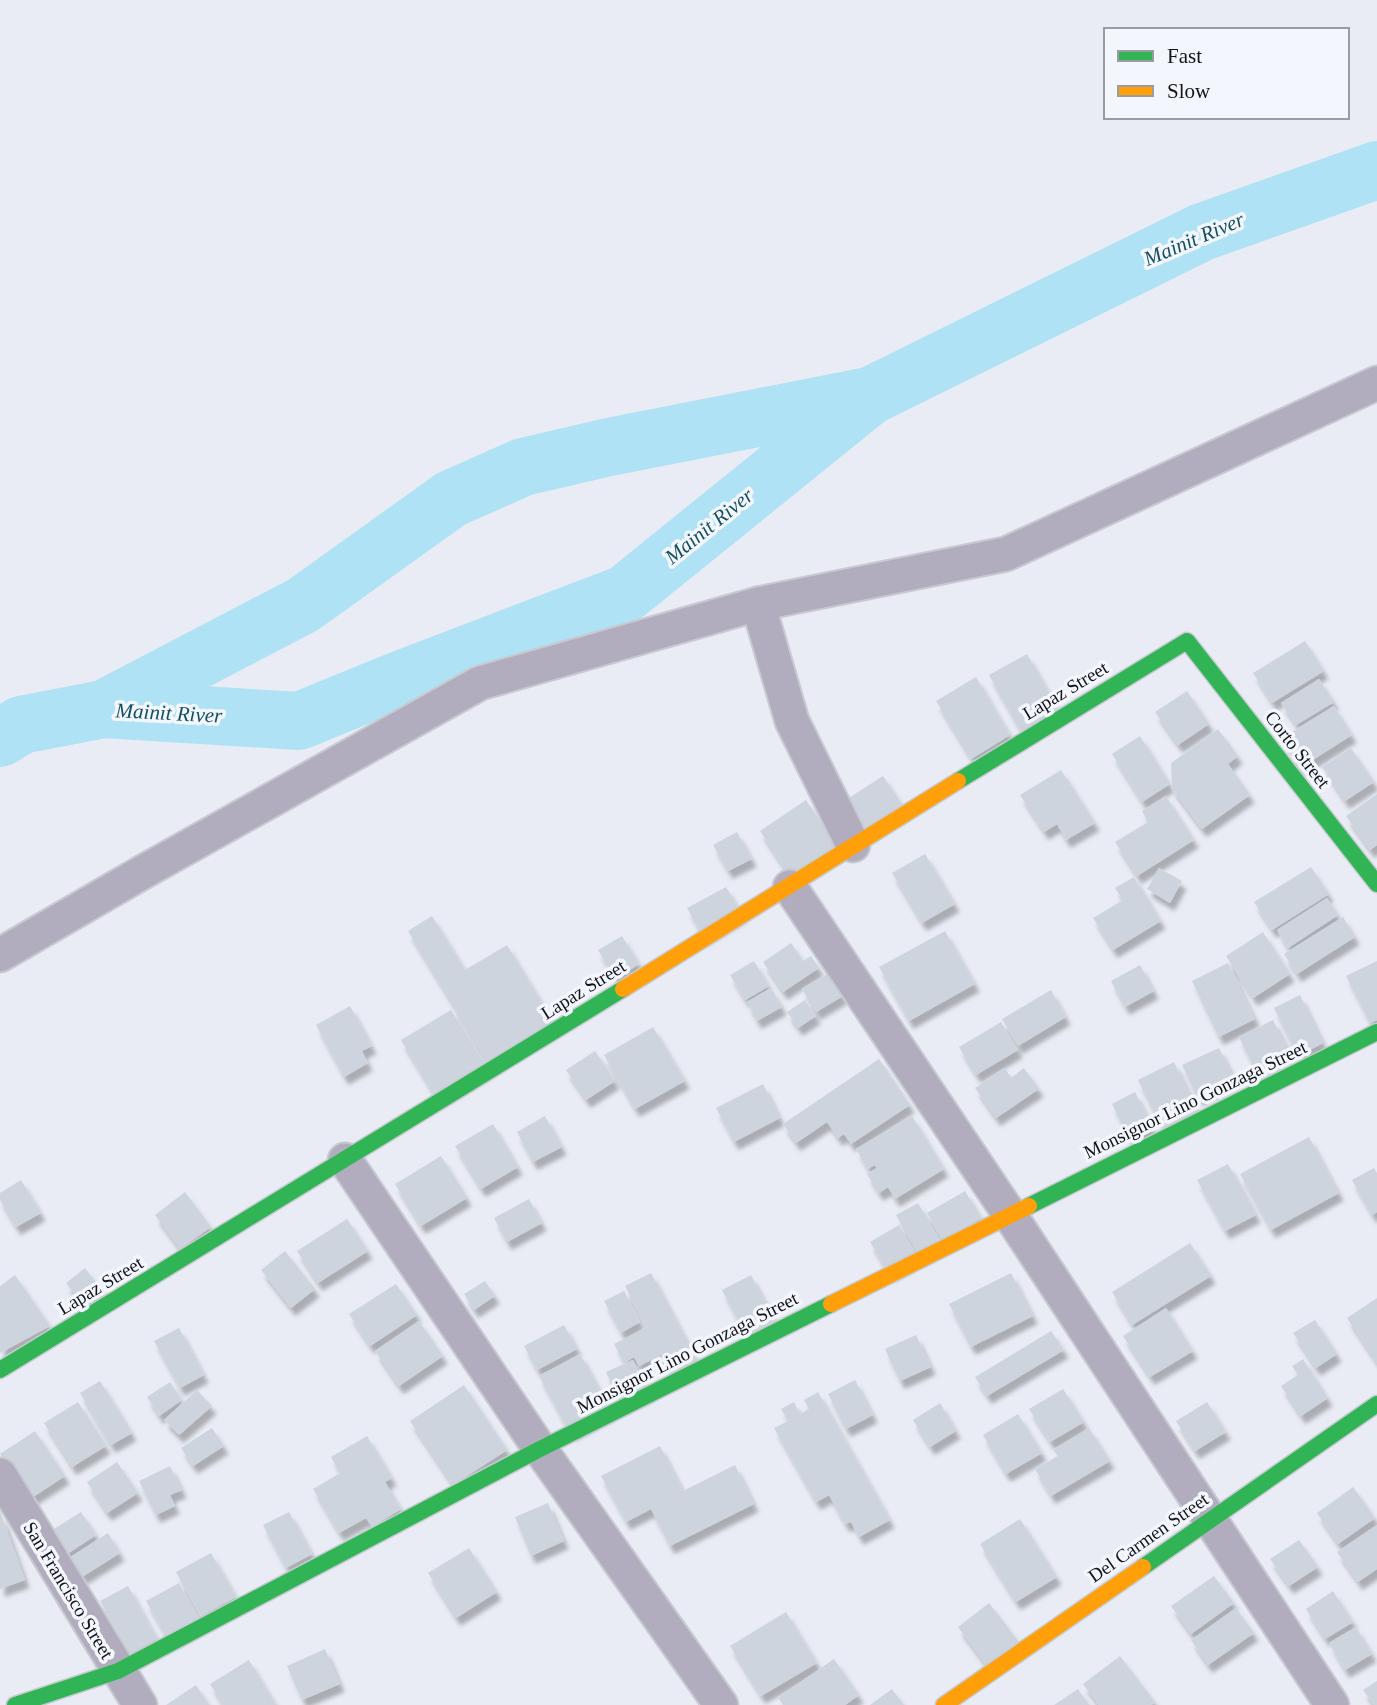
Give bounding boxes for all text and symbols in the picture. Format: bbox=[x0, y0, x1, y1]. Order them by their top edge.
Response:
legend bbox=[1104, 28, 1349, 119]
text: Fast bbox=[1167, 44, 1202, 68]
text: Slow bbox=[1167, 79, 1211, 103]
water label: Mainit River bbox=[1139, 207, 1249, 271]
water label: Mainit River bbox=[659, 483, 759, 570]
street label: Lapaz Street bbox=[1019, 656, 1112, 724]
water label: Mainit River bbox=[114, 698, 224, 728]
street label: Corto Street bbox=[1261, 706, 1335, 793]
street label: Lapaz Street bbox=[537, 955, 630, 1024]
street label: Monsignor Lino Gonzaga Street bbox=[1080, 1036, 1311, 1163]
street label: Lapaz Street bbox=[54, 1251, 147, 1319]
street label: Monsignor Lino Gonzaga Street bbox=[573, 1287, 802, 1418]
street label: Del Carmen Street bbox=[1084, 1488, 1213, 1587]
street label: San Francisco Street bbox=[19, 1518, 118, 1663]

